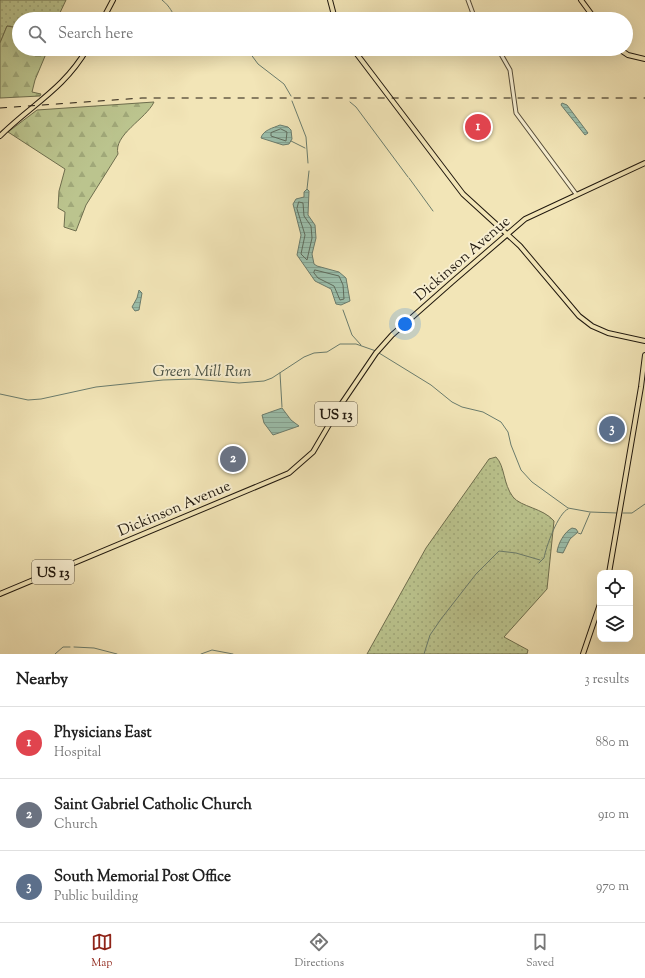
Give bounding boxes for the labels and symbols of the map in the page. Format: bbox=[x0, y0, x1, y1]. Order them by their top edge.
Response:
pin: 1 bbox=[465, 112, 491, 142]
street label: Dickinson Avenue bbox=[411, 212, 515, 307]
your location bbox=[395, 314, 415, 334]
water label: Green Mill Run bbox=[153, 361, 252, 384]
road number: US 13 bbox=[315, 402, 357, 426]
pin: 3 bbox=[599, 414, 625, 444]
pin: 2 bbox=[220, 444, 246, 474]
street label: Dickinson Avenue bbox=[115, 476, 234, 543]
road number: US 13 bbox=[32, 560, 74, 584]

